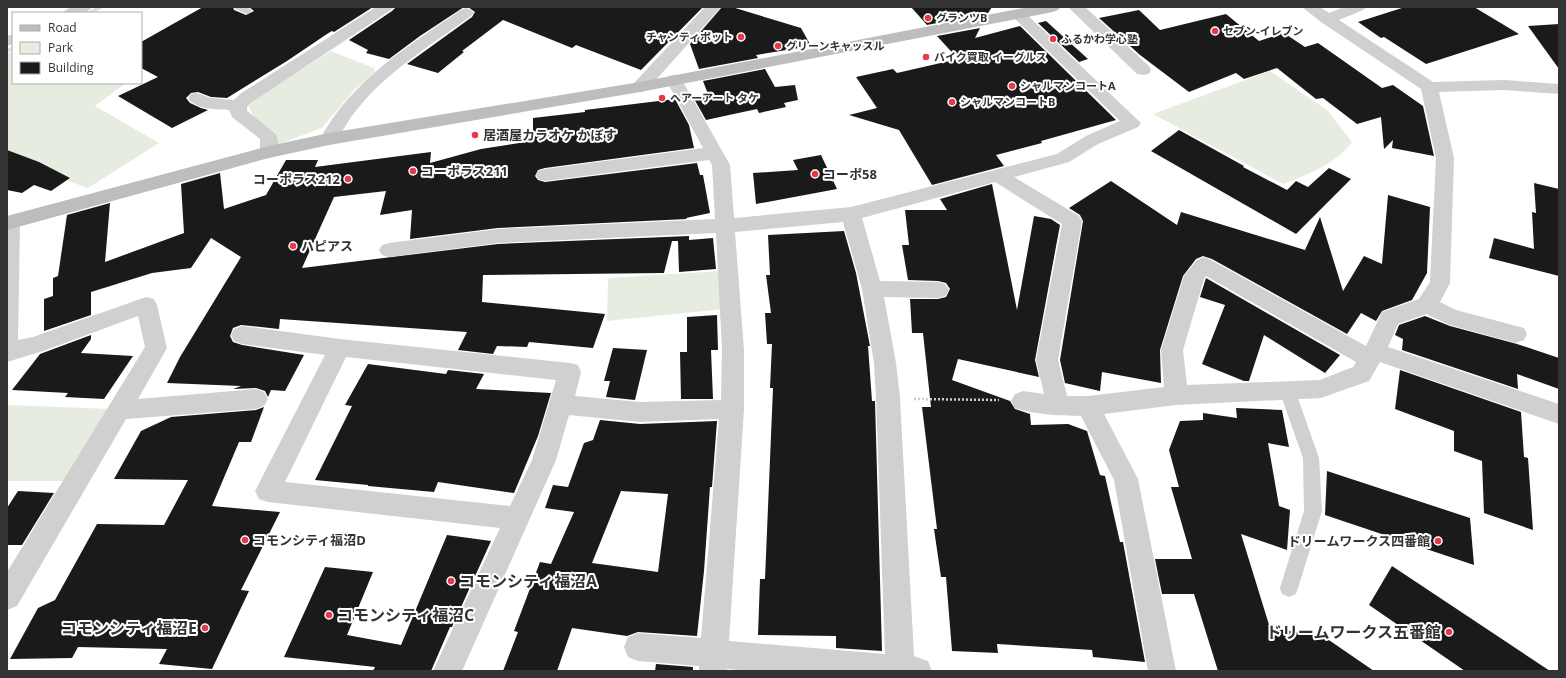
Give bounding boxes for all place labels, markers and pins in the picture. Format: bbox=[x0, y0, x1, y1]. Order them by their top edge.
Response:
place label: グランツB bbox=[936, 10, 987, 25]
marker: グランツB bbox=[923, 13, 933, 23]
place label: セブン-イレブン bbox=[1223, 23, 1304, 38]
marker: セブン-イレブン bbox=[1210, 26, 1220, 36]
place label: チャンティポット bbox=[646, 29, 733, 44]
place label: ふるかわ学心塾 bbox=[1061, 31, 1138, 46]
marker: チャンティポット bbox=[736, 32, 746, 42]
marker: ふるかわ学心塾 bbox=[1048, 34, 1058, 44]
place label: グリーンキャッスル bbox=[786, 38, 884, 53]
marker: グリーンキャッスル bbox=[773, 41, 783, 51]
place label: バイク買取 イーグルス bbox=[934, 49, 1047, 64]
marker: バイク買取 イーグルス bbox=[921, 52, 931, 62]
place label: シャルマンコートA bbox=[1020, 78, 1116, 93]
marker: シャルマンコートA bbox=[1007, 81, 1017, 91]
place label: ヘアーアート タケ bbox=[670, 90, 759, 105]
marker: ヘアーアート タケ bbox=[657, 93, 667, 103]
place label: シャルマンコートB bbox=[960, 94, 1055, 109]
marker: シャルマンコートB bbox=[947, 97, 957, 107]
place label: 居酒屋カラオケ かぼす bbox=[483, 126, 616, 144]
marker: 居酒屋カラオケ かぼす bbox=[470, 130, 480, 140]
place label: コーポラス211 bbox=[421, 162, 508, 180]
place label: コーポ58 bbox=[823, 165, 877, 183]
marker: コーポラス211 bbox=[408, 166, 418, 176]
marker: コーポ58 bbox=[810, 169, 820, 179]
place label: コーポラス212 bbox=[253, 170, 341, 188]
marker: コーポラス212 bbox=[343, 174, 353, 184]
place label: ハピアス bbox=[301, 237, 353, 255]
marker: ハピアス bbox=[288, 241, 298, 251]
place label: コモンシティ福沼D bbox=[253, 531, 366, 549]
place label: ドリームワークス四番館 bbox=[1288, 532, 1430, 550]
marker: コモンシティ福沼D bbox=[240, 535, 250, 545]
marker: ドリームワークス四番館 bbox=[1433, 536, 1443, 546]
place label: コモンシティ福沼A bbox=[459, 570, 598, 592]
marker: コモンシティ福沼A bbox=[446, 576, 456, 586]
place label: コモンシティ福沼C bbox=[337, 604, 474, 626]
marker: コモンシティ福沼C bbox=[324, 610, 334, 620]
place label: コモンシティ福沼E bbox=[61, 617, 197, 639]
place label: ドリームワークス五番館 bbox=[1266, 621, 1441, 643]
marker: コモンシティ福沼E bbox=[200, 623, 210, 633]
marker: ドリームワークス五番館 bbox=[1444, 627, 1454, 637]

